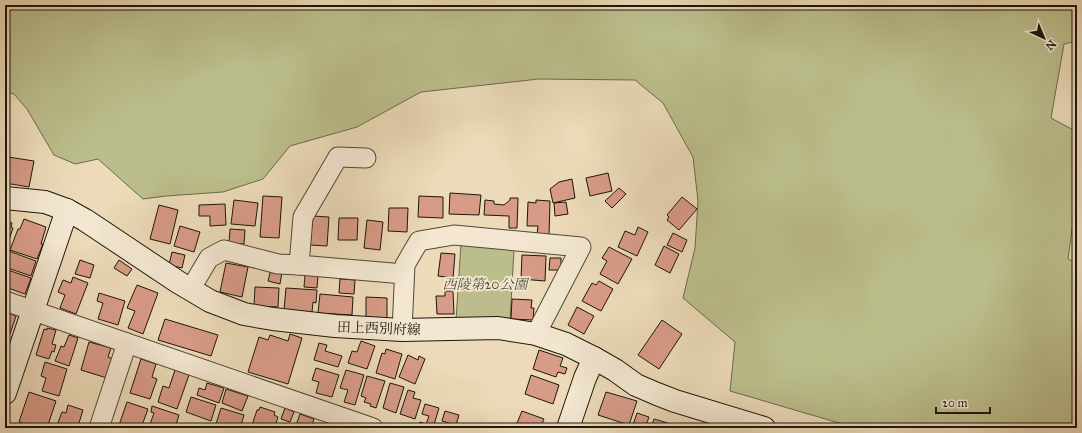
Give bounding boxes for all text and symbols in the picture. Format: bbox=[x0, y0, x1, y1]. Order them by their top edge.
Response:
north arrow bbox=[1024, 18, 1064, 58]
text: N bbox=[1042, 37, 1058, 53]
park label: 西陵第20公園 bbox=[443, 276, 529, 293]
street label: 田上西別府線 bbox=[337, 319, 421, 338]
scale bar bbox=[936, 389, 990, 415]
text: 20 m bbox=[942, 396, 968, 410]

